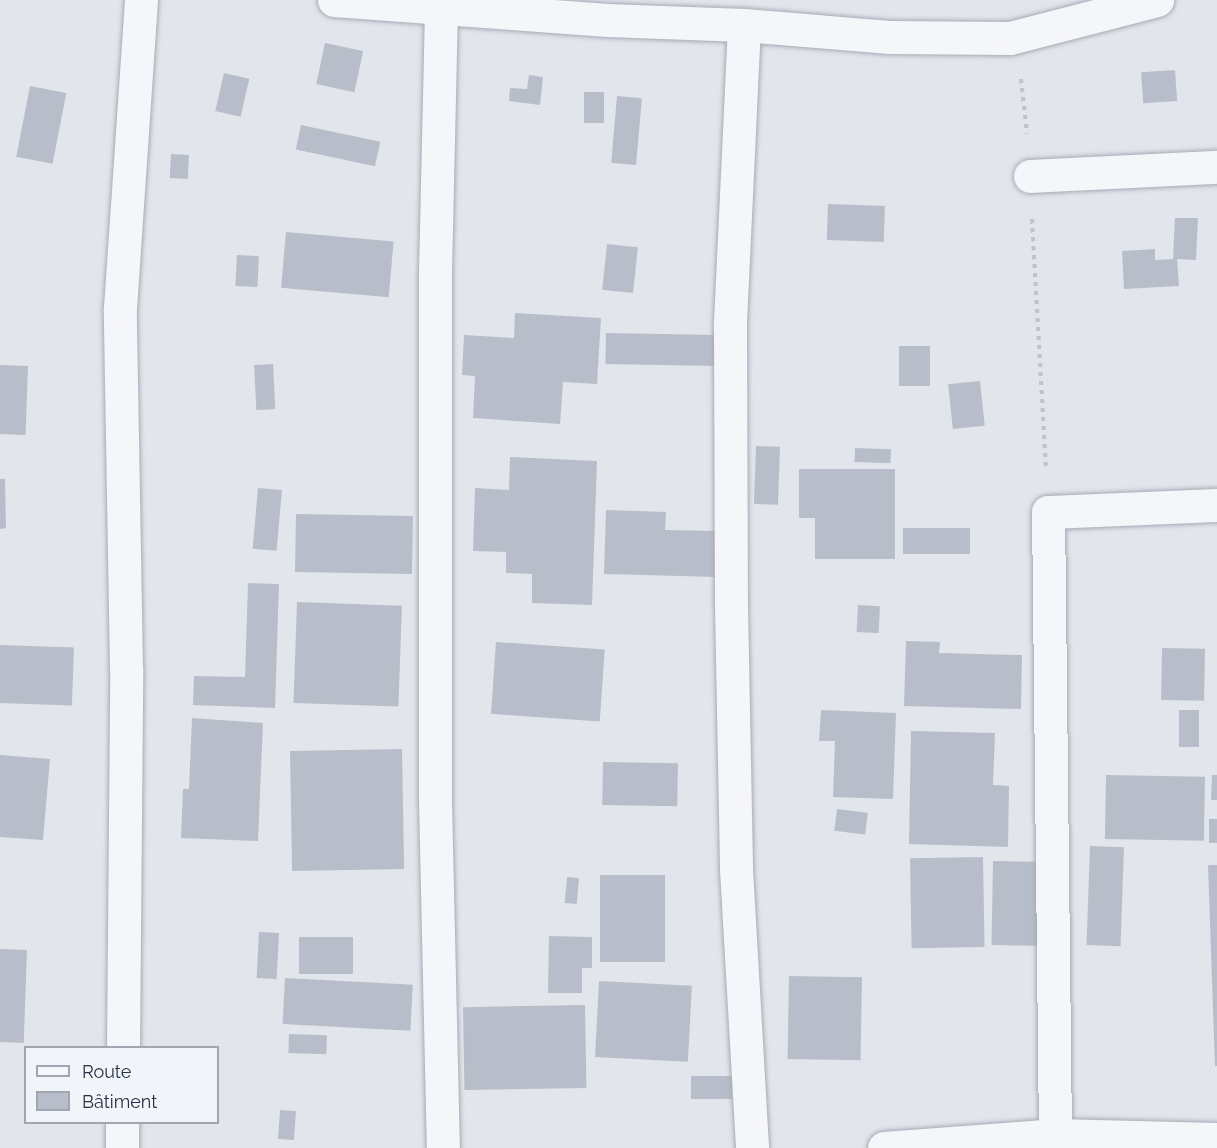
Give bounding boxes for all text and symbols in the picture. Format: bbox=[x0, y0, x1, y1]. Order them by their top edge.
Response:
legend bbox=[24, 1046, 219, 1124]
text: Route bbox=[82, 1061, 131, 1082]
text: Bâtiment bbox=[82, 1091, 157, 1112]

